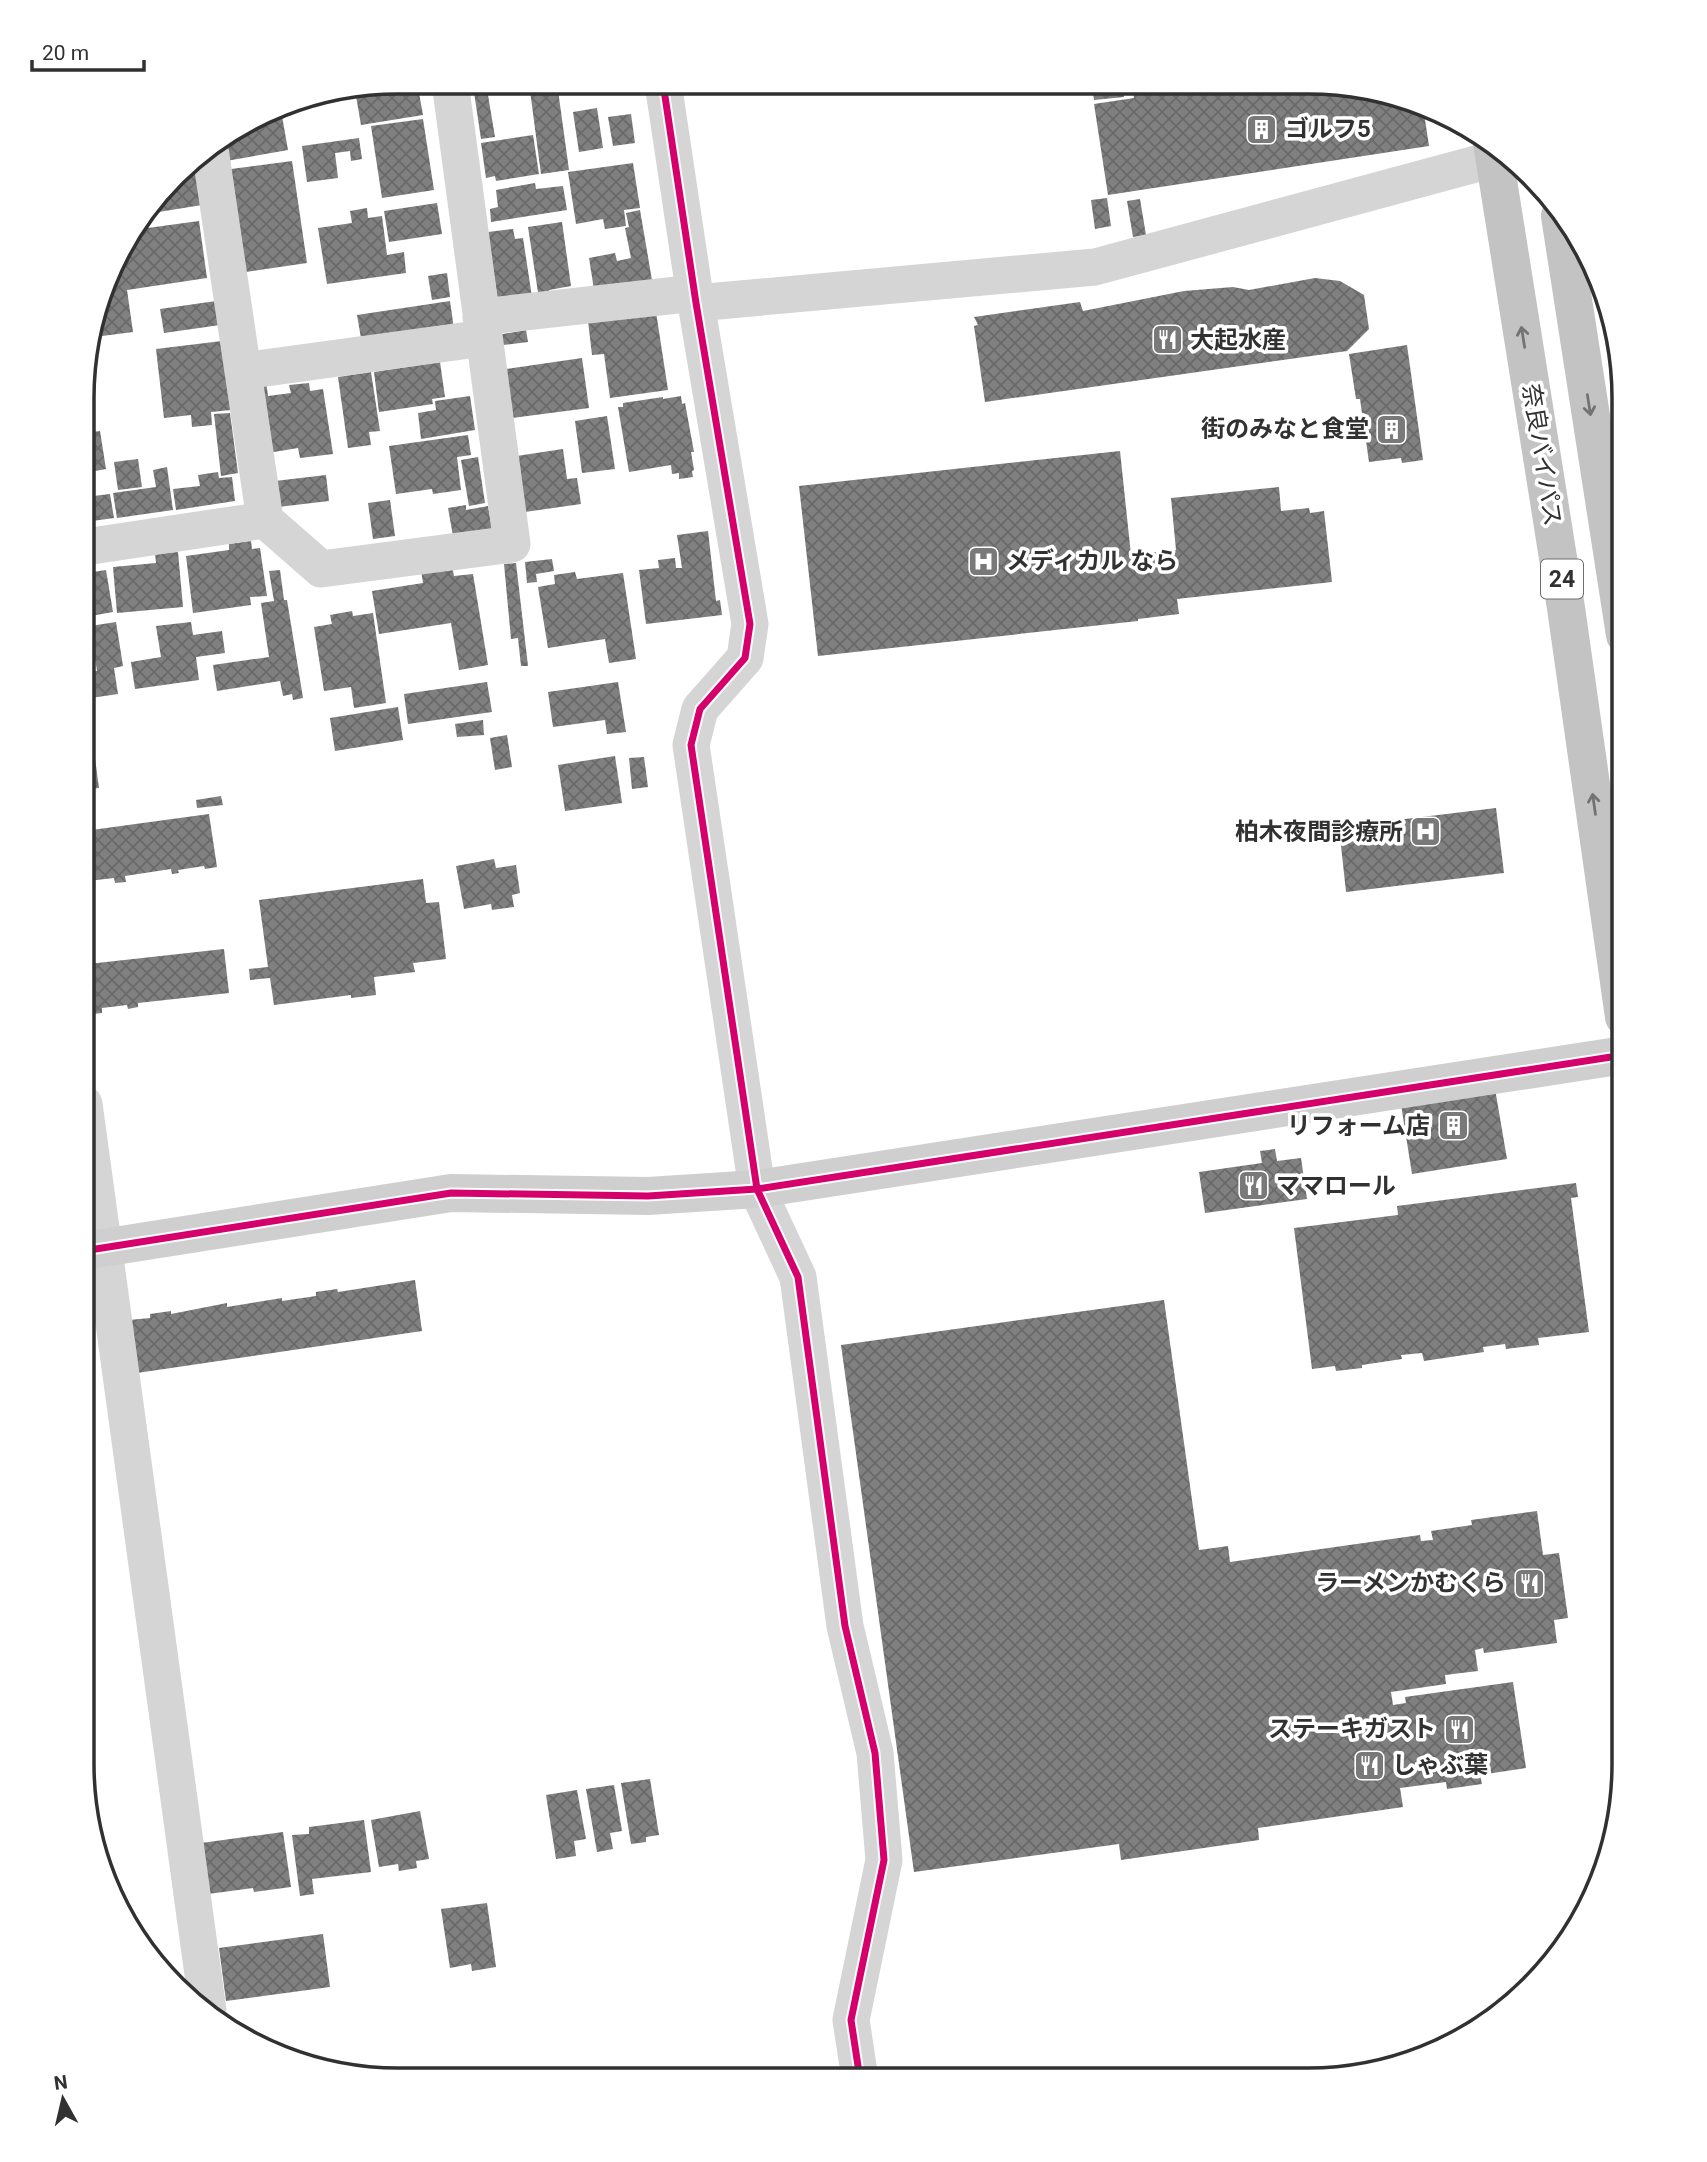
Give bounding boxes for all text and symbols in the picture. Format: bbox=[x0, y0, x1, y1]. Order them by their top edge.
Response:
scale bar bbox=[32, 28, 144, 72]
text: 20 m bbox=[42, 41, 89, 65]
building icon: ゴルフ5 bbox=[1245, 112, 1279, 146]
place label: ゴルフ5 bbox=[1285, 115, 1371, 143]
restaurant icon: 大起水産 bbox=[1150, 323, 1184, 357]
place label: 大起水産 bbox=[1190, 326, 1286, 354]
one-way arrow bbox=[1516, 326, 1529, 349]
street label: 奈良バイパス bbox=[1517, 382, 1567, 528]
one-way arrow bbox=[1583, 393, 1596, 416]
building icon: 街のみなと食堂 bbox=[1375, 412, 1409, 446]
place label: 街のみなと食堂 bbox=[1201, 415, 1369, 443]
hospital icon: メディカル なら bbox=[966, 544, 1000, 578]
place label: メディカル なら bbox=[1006, 547, 1178, 575]
road number: 24 bbox=[1541, 559, 1583, 598]
one-way arrow bbox=[1588, 793, 1601, 816]
hospital icon: 柏木夜間診療所 bbox=[1409, 815, 1443, 849]
place label: 柏木夜間診療所 bbox=[1235, 818, 1403, 846]
building icon: リフォーム店 bbox=[1436, 1109, 1470, 1143]
place label: リフォーム店 bbox=[1287, 1112, 1430, 1140]
restaurant icon: ママロール bbox=[1236, 1169, 1270, 1203]
place label: ママロール bbox=[1276, 1172, 1396, 1200]
restaurant icon: ラーメンかむくら bbox=[1512, 1566, 1546, 1600]
place label: ラーメンかむくら bbox=[1315, 1569, 1506, 1597]
restaurant icon: ステーキガスト bbox=[1442, 1712, 1476, 1746]
place label: ステーキガスト bbox=[1268, 1715, 1436, 1743]
restaurant icon: しゃぶ葉 bbox=[1352, 1748, 1386, 1782]
place label: しゃぶ葉 bbox=[1392, 1751, 1488, 1779]
north arrow bbox=[28, 2064, 98, 2134]
text: N bbox=[52, 2070, 69, 2095]

